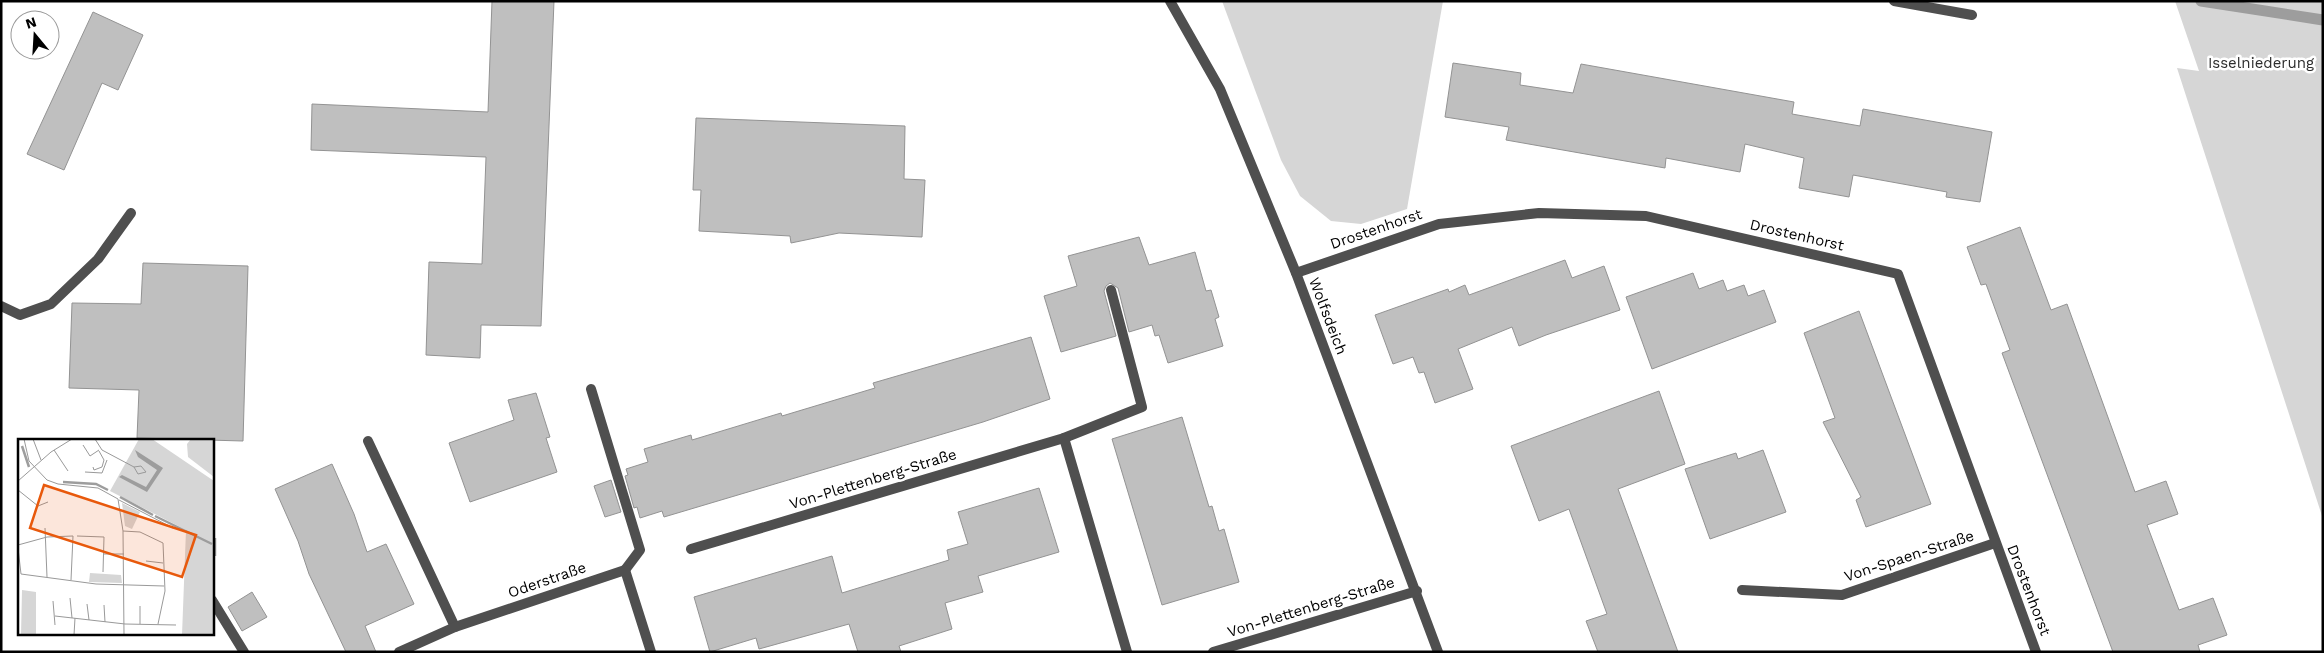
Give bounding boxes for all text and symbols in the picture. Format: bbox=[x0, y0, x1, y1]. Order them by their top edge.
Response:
north arrow bbox=[10, 10, 60, 60]
text: N bbox=[24, 13, 38, 32]
park label: Isselniederung bbox=[2208, 54, 2314, 72]
street label: Drostenhorst bbox=[1328, 205, 1425, 253]
street label: Drostenhorst bbox=[1748, 215, 1847, 255]
street label: Wolfsdeich bbox=[1305, 275, 1351, 357]
inset map bbox=[18, 439, 214, 636]
street label: Von-Plettenberg-Straße bbox=[787, 445, 959, 513]
street label: Von-Spaen-Straße bbox=[1842, 527, 1976, 585]
street label: Drostenhorst bbox=[2003, 542, 2055, 639]
street label: Oderstraße bbox=[505, 558, 589, 602]
street label: Von-Plettenberg-Straße bbox=[1225, 573, 1397, 641]

